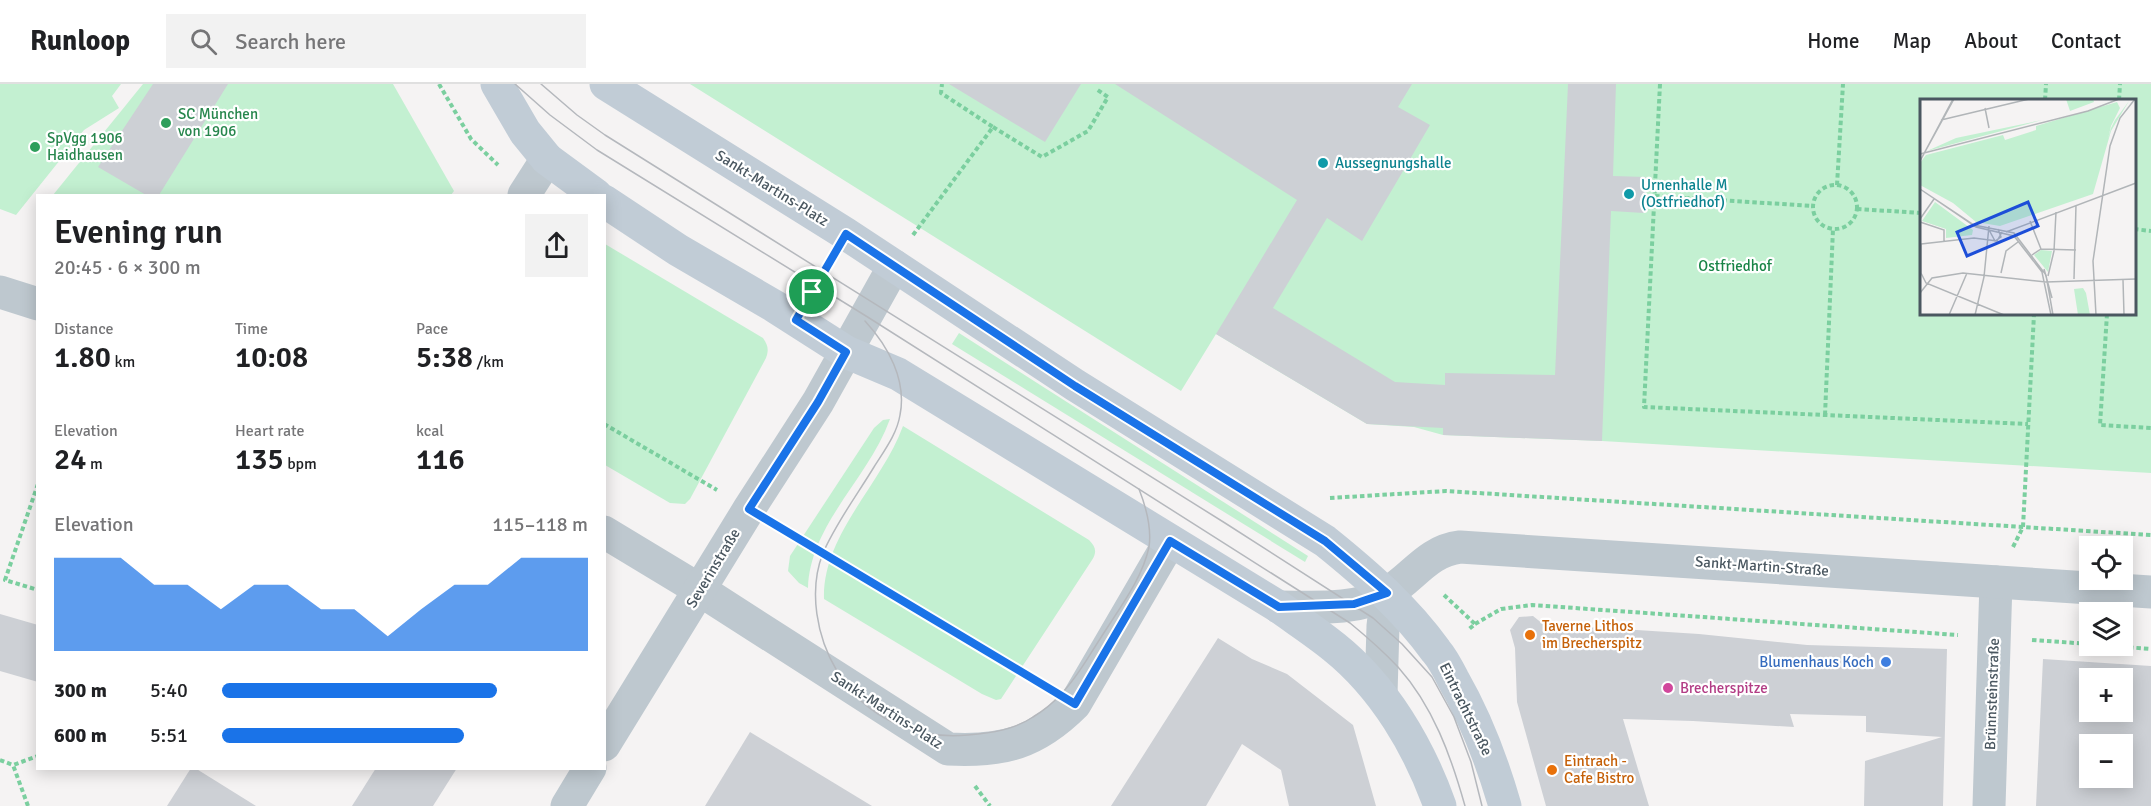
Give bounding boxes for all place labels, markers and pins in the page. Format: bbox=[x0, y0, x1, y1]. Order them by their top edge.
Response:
place label: SC München von 1906 bbox=[178, 105, 258, 140]
marker: SC München von 1906 bbox=[159, 116, 173, 130]
place label: SpVgg 1906 Haidhausen bbox=[47, 129, 123, 164]
marker: SpVgg 1906 Haidhausen bbox=[28, 140, 42, 154]
place label: Aussegnungshalle bbox=[1335, 154, 1452, 172]
marker: Aussegnungshalle bbox=[1316, 156, 1330, 170]
place label: Urnenhalle M (Ostfriedhof) bbox=[1641, 176, 1728, 211]
marker: Urnenhalle M (Ostfriedhof) bbox=[1622, 187, 1636, 201]
pin bbox=[786, 266, 837, 317]
place label: Taverne Lithos im Brecherspitz bbox=[1542, 617, 1642, 652]
marker: Taverne Lithos im Brecherspitz bbox=[1523, 628, 1537, 642]
place label: Blumenhaus Koch bbox=[1759, 653, 1874, 671]
marker: Blumenhaus Koch bbox=[1879, 655, 1893, 669]
place label: Brecherspitze bbox=[1680, 679, 1768, 697]
marker: Brecherspitze bbox=[1661, 681, 1675, 695]
place label: Eintrach - Cafe Bistro bbox=[1564, 752, 1634, 787]
marker: Eintrach - Cafe Bistro bbox=[1545, 763, 1559, 777]

